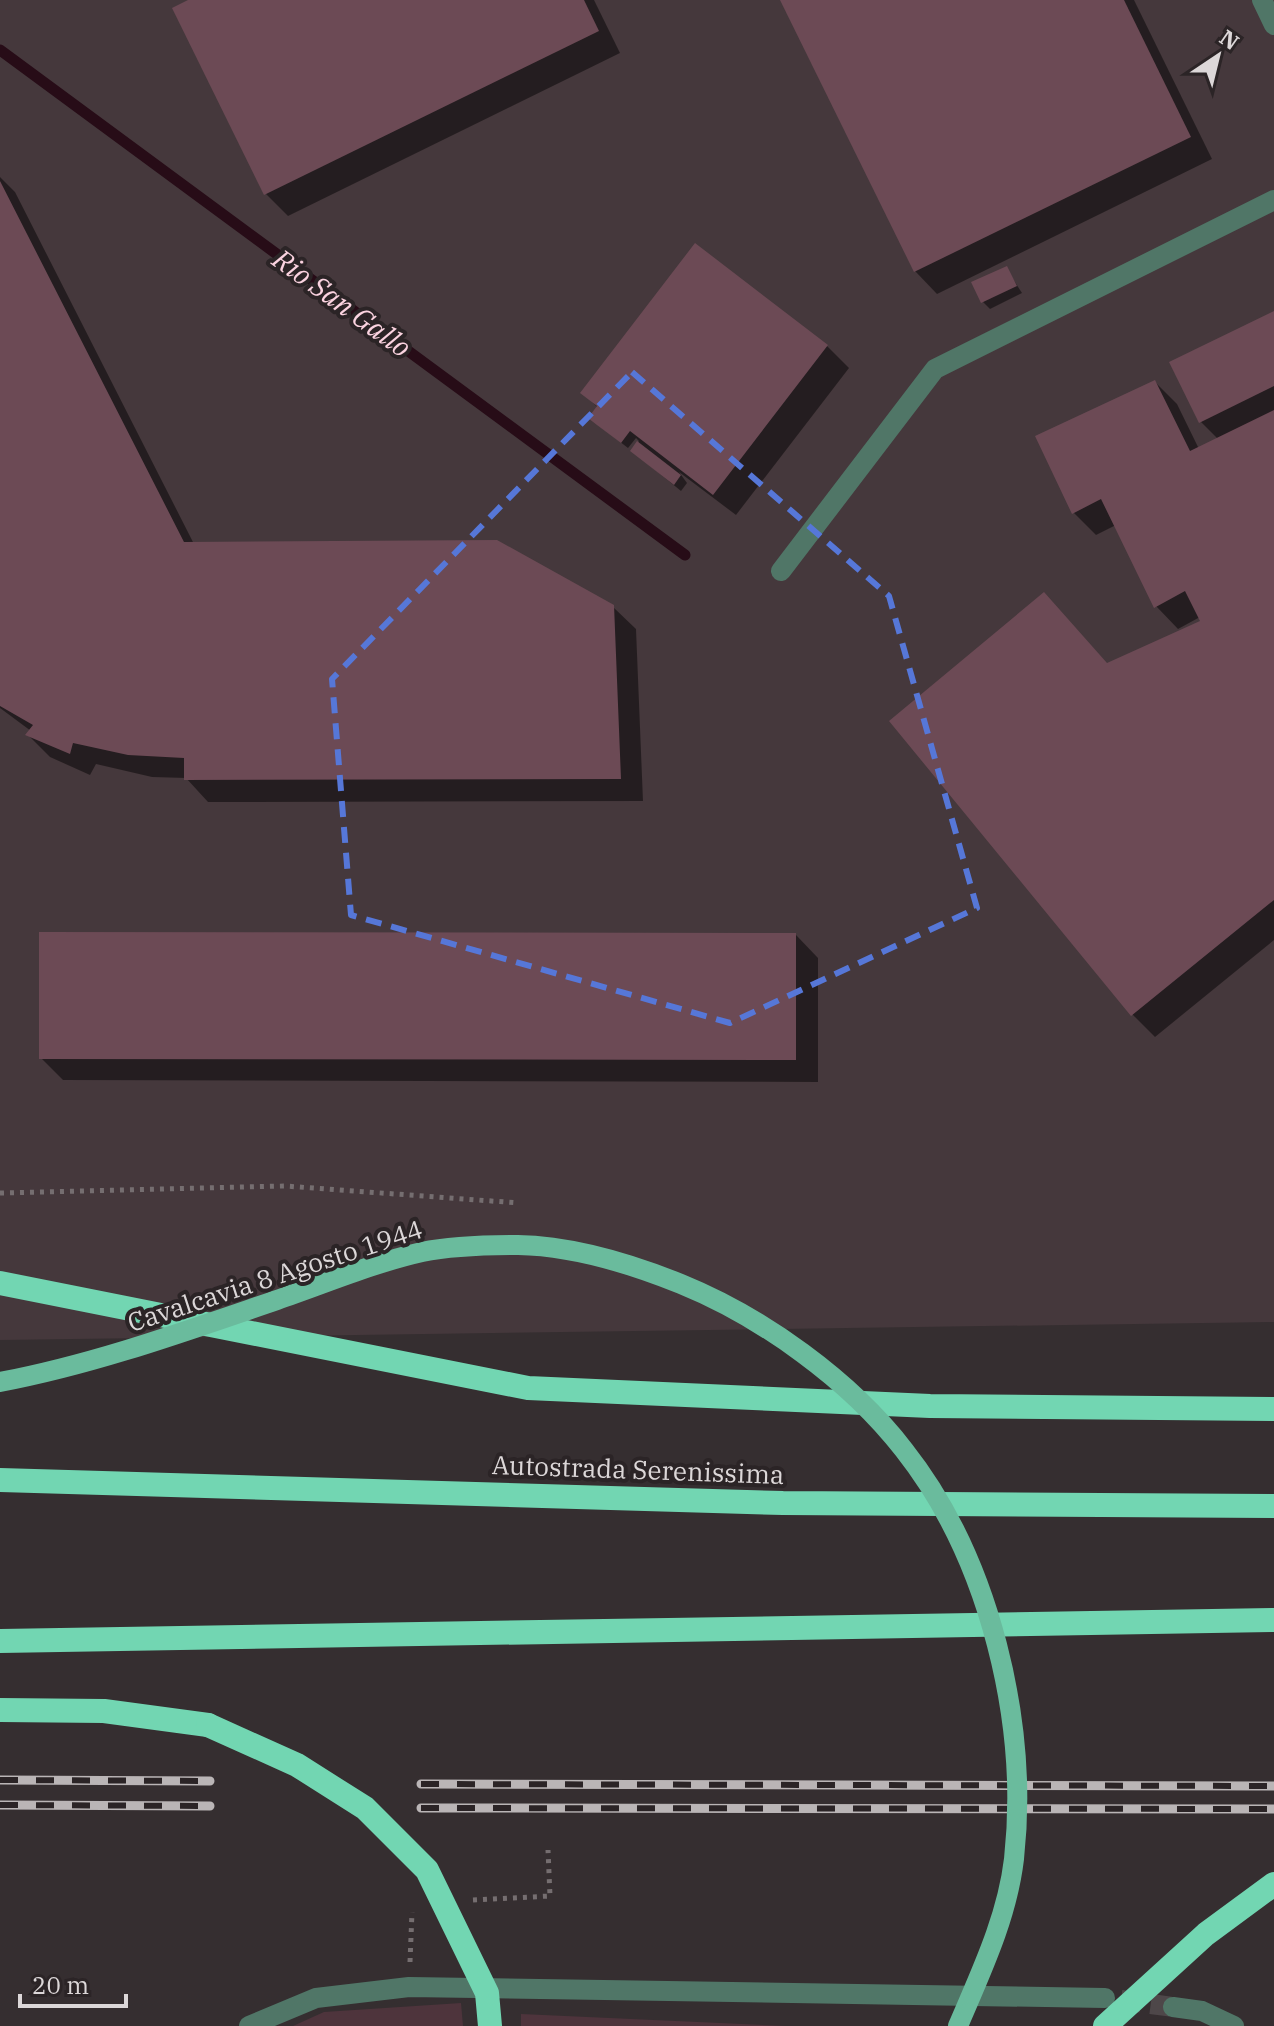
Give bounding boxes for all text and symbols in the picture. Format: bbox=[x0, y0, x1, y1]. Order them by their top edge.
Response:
north arrow bbox=[1178, 16, 1258, 96]
text: N bbox=[1214, 22, 1245, 56]
water label: Rio San Gallo bbox=[265, 239, 419, 365]
street label: Cavalcavia 8 Agosto 1944 bbox=[123, 1211, 427, 1339]
street label: Autostrada Serenissima bbox=[491, 1447, 785, 1491]
scale bar bbox=[20, 1958, 126, 2008]
text: 20 m bbox=[32, 1969, 89, 2001]

